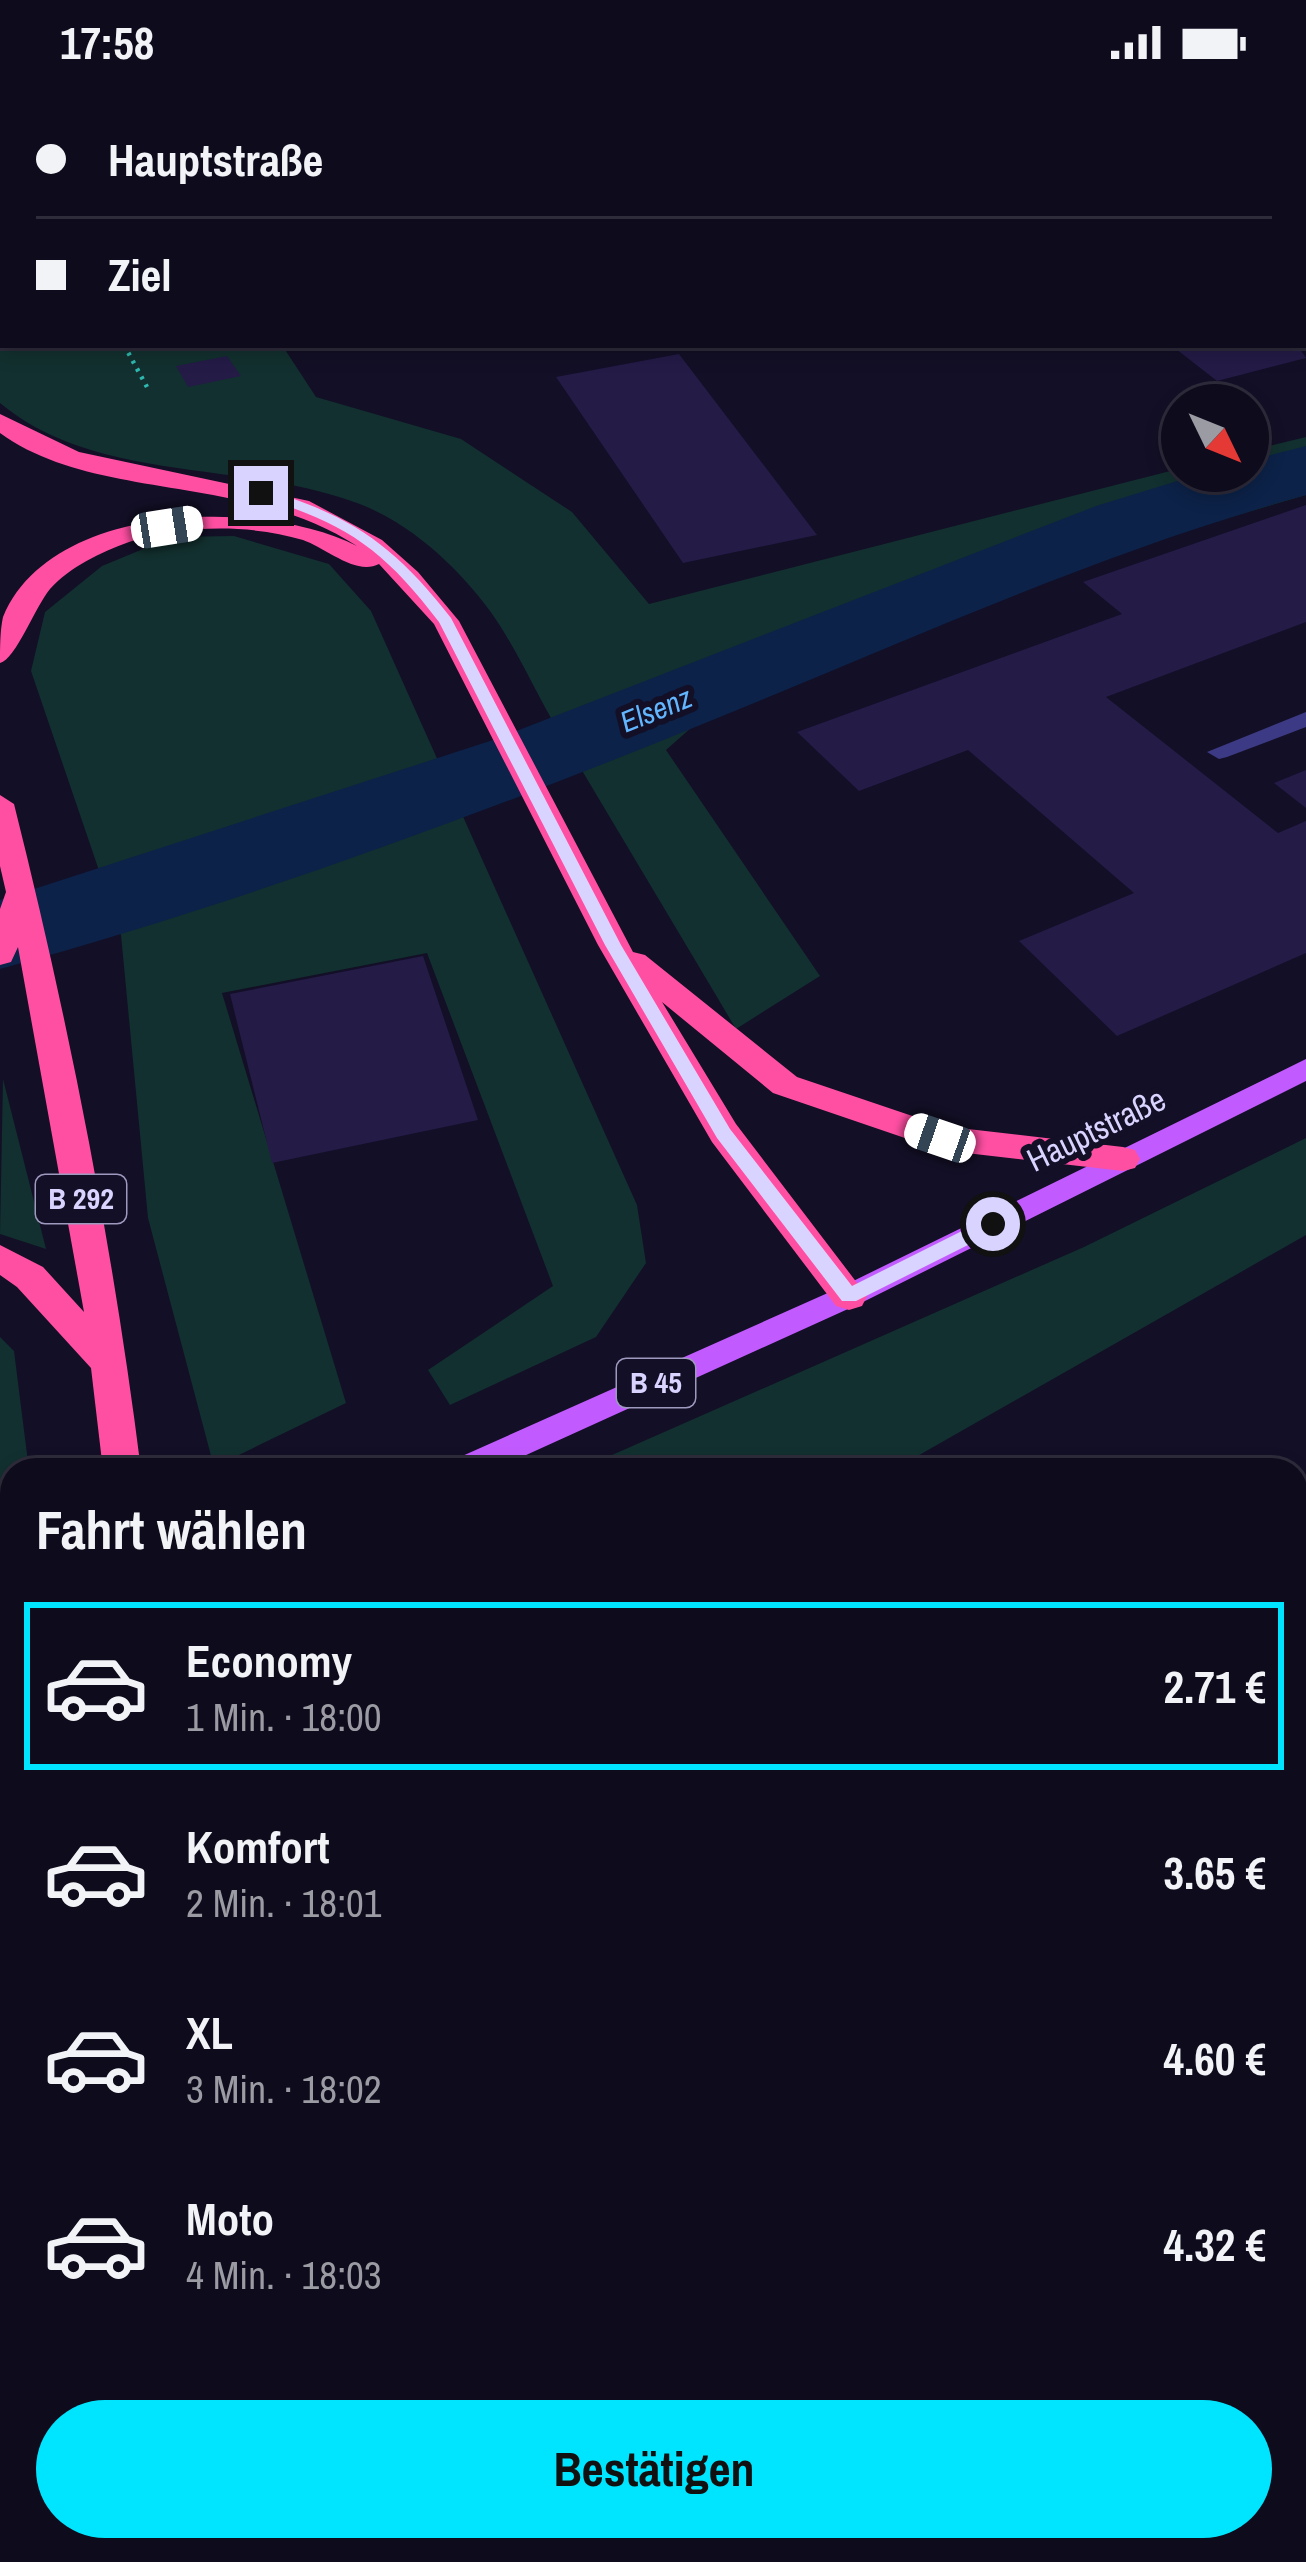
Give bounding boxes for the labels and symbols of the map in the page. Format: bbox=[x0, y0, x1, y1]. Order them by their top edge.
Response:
north arrow bbox=[1161, 384, 1269, 492]
route end bbox=[234, 466, 288, 520]
car bbox=[129, 504, 205, 550]
water label: Elsenz bbox=[614, 676, 698, 741]
street label: Hauptstraße bbox=[1019, 1077, 1173, 1181]
car bbox=[900, 1109, 980, 1167]
road number: B 292 bbox=[36, 1175, 126, 1223]
route start bbox=[966, 1197, 1020, 1251]
road number: B 45 bbox=[617, 1359, 695, 1407]

